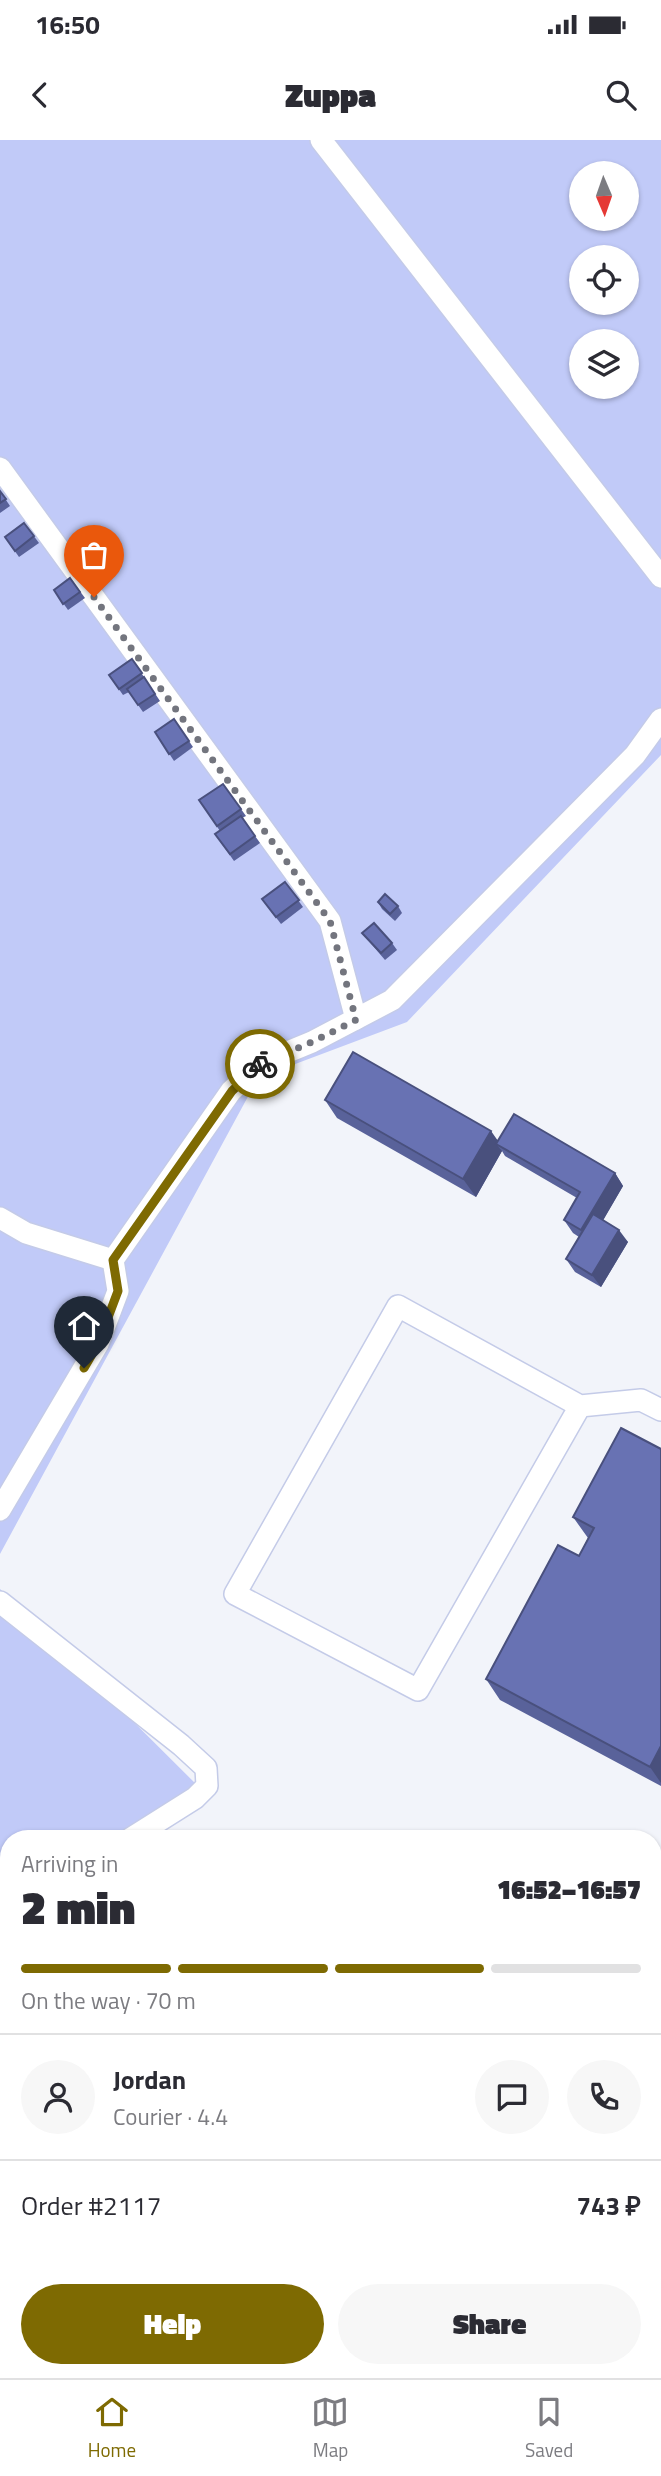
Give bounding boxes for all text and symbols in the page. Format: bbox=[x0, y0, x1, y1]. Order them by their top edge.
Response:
text: 16:50 bbox=[35, 5, 100, 44]
text: Zuppa bbox=[285, 71, 376, 119]
icon: back bbox=[21, 76, 59, 114]
icon: search bbox=[602, 76, 640, 114]
north arrow bbox=[569, 161, 639, 231]
map controls bbox=[569, 161, 639, 399]
button: locate bbox=[569, 245, 639, 315]
button: layers bbox=[569, 329, 639, 399]
pin bbox=[64, 525, 124, 597]
icon: bag bbox=[75, 536, 113, 574]
courier bbox=[225, 1029, 295, 1099]
icon: bike bbox=[241, 1045, 279, 1083]
pin bbox=[54, 1296, 114, 1368]
icon: home bbox=[65, 1307, 103, 1345]
text: Arriving in bbox=[21, 1846, 118, 1881]
text: 16:52–16:57 bbox=[497, 1870, 641, 1909]
text: 2 min bbox=[21, 1872, 135, 1942]
text: On the way · 70 m bbox=[21, 1983, 196, 2018]
button: person bbox=[21, 2060, 95, 2134]
text: Jordan bbox=[113, 2060, 186, 2099]
button: chat bbox=[475, 2060, 549, 2134]
button: phone bbox=[567, 2060, 641, 2134]
text: Courier · 4.4 bbox=[113, 2099, 228, 2134]
text: Order #2117 bbox=[21, 2186, 161, 2225]
text: 743 ₽ bbox=[576, 2186, 641, 2225]
button: Help bbox=[21, 2284, 324, 2364]
button: Share bbox=[338, 2284, 641, 2364]
tab: Home bbox=[88, 2393, 136, 2464]
tab: Map bbox=[311, 2393, 349, 2464]
tab: Saved bbox=[525, 2393, 573, 2464]

